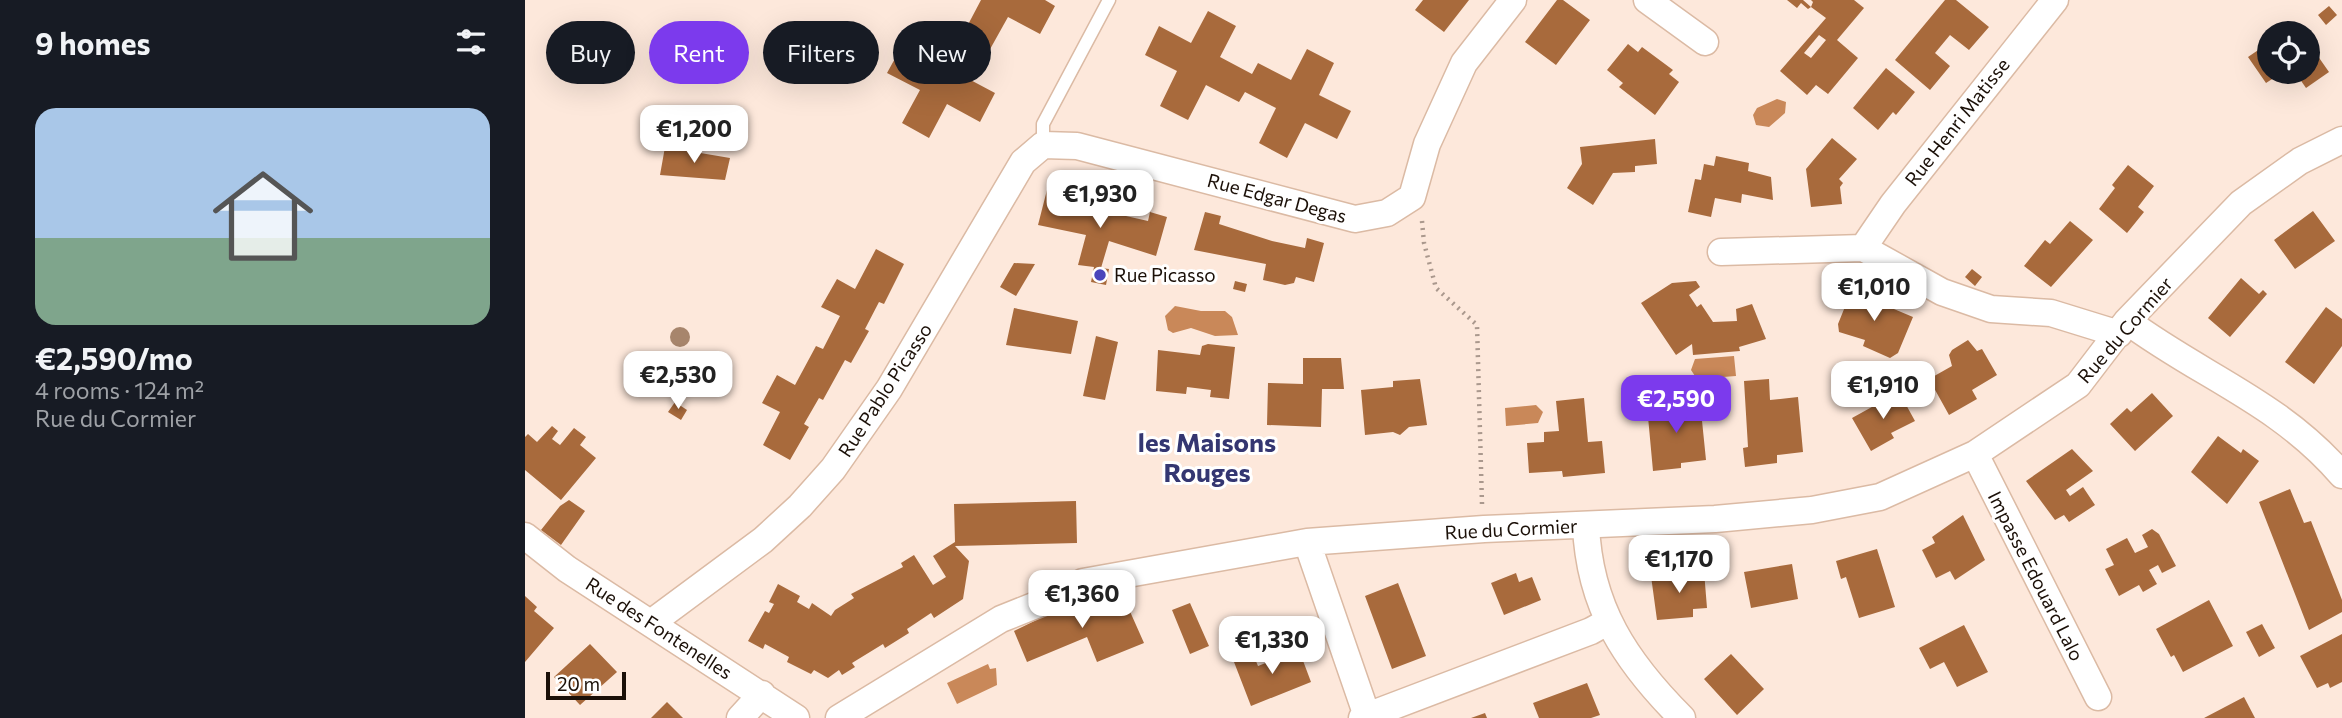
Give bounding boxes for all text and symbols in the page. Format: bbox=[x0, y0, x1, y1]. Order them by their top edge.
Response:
chip: Buy bbox=[546, 21, 635, 84]
chip: Rent bbox=[649, 21, 749, 84]
chip: Filters bbox=[763, 21, 879, 84]
chip: New bbox=[893, 21, 991, 84]
map controls bbox=[2257, 21, 2320, 84]
button: locate bbox=[2257, 21, 2320, 84]
icon: filters bbox=[452, 23, 490, 61]
text: 9 homes bbox=[35, 24, 150, 61]
street label: Rue Henri Matisse bbox=[1900, 53, 2014, 190]
pin: €1,200 bbox=[637, 106, 751, 165]
text: €1,200 bbox=[656, 114, 732, 142]
icon: home bbox=[200, 153, 326, 279]
street label: Rue Edgar Degas bbox=[1205, 168, 1349, 227]
pin: €1,930 bbox=[1043, 170, 1157, 230]
text: €1,930 bbox=[1063, 179, 1137, 207]
place label: Rue Picasso bbox=[1114, 263, 1216, 286]
pin: €1,010 bbox=[1817, 264, 1931, 323]
marker: Rue Picasso bbox=[1092, 267, 1108, 283]
text: €1,010 bbox=[1837, 272, 1911, 300]
street label: Rue du Cormier bbox=[2072, 272, 2177, 387]
street label: Rue Pablo Picasso bbox=[833, 319, 936, 461]
text: €2,590/mo bbox=[35, 339, 193, 376]
pin: €2,530 bbox=[621, 352, 735, 411]
text: €2,530 bbox=[639, 360, 717, 388]
pin: €1,910 bbox=[1826, 362, 1940, 421]
text: €1,910 bbox=[1847, 370, 1919, 398]
text: 4 rooms · 124 m² bbox=[35, 376, 204, 404]
pin: €2,590 bbox=[1619, 376, 1733, 435]
text: €2,590 bbox=[1637, 384, 1715, 412]
text: Rue du Cormier bbox=[35, 404, 196, 432]
district label: les Maisons Rouges bbox=[1138, 426, 1276, 487]
street label: Impasse Edouard Lalo bbox=[1984, 487, 2089, 664]
street label: Rue du Cormier bbox=[1444, 514, 1578, 543]
pin: €1,170 bbox=[1622, 536, 1736, 595]
text: €1,170 bbox=[1645, 544, 1713, 572]
pin: €1,360 bbox=[1025, 570, 1139, 630]
street label: Rue des Fontenelles bbox=[582, 572, 737, 683]
text: €1,360 bbox=[1044, 579, 1120, 607]
pin: €1,330 bbox=[1215, 616, 1329, 676]
text: €1,330 bbox=[1235, 625, 1309, 653]
scale bar bbox=[546, 669, 627, 701]
text: 20 m bbox=[557, 672, 600, 695]

